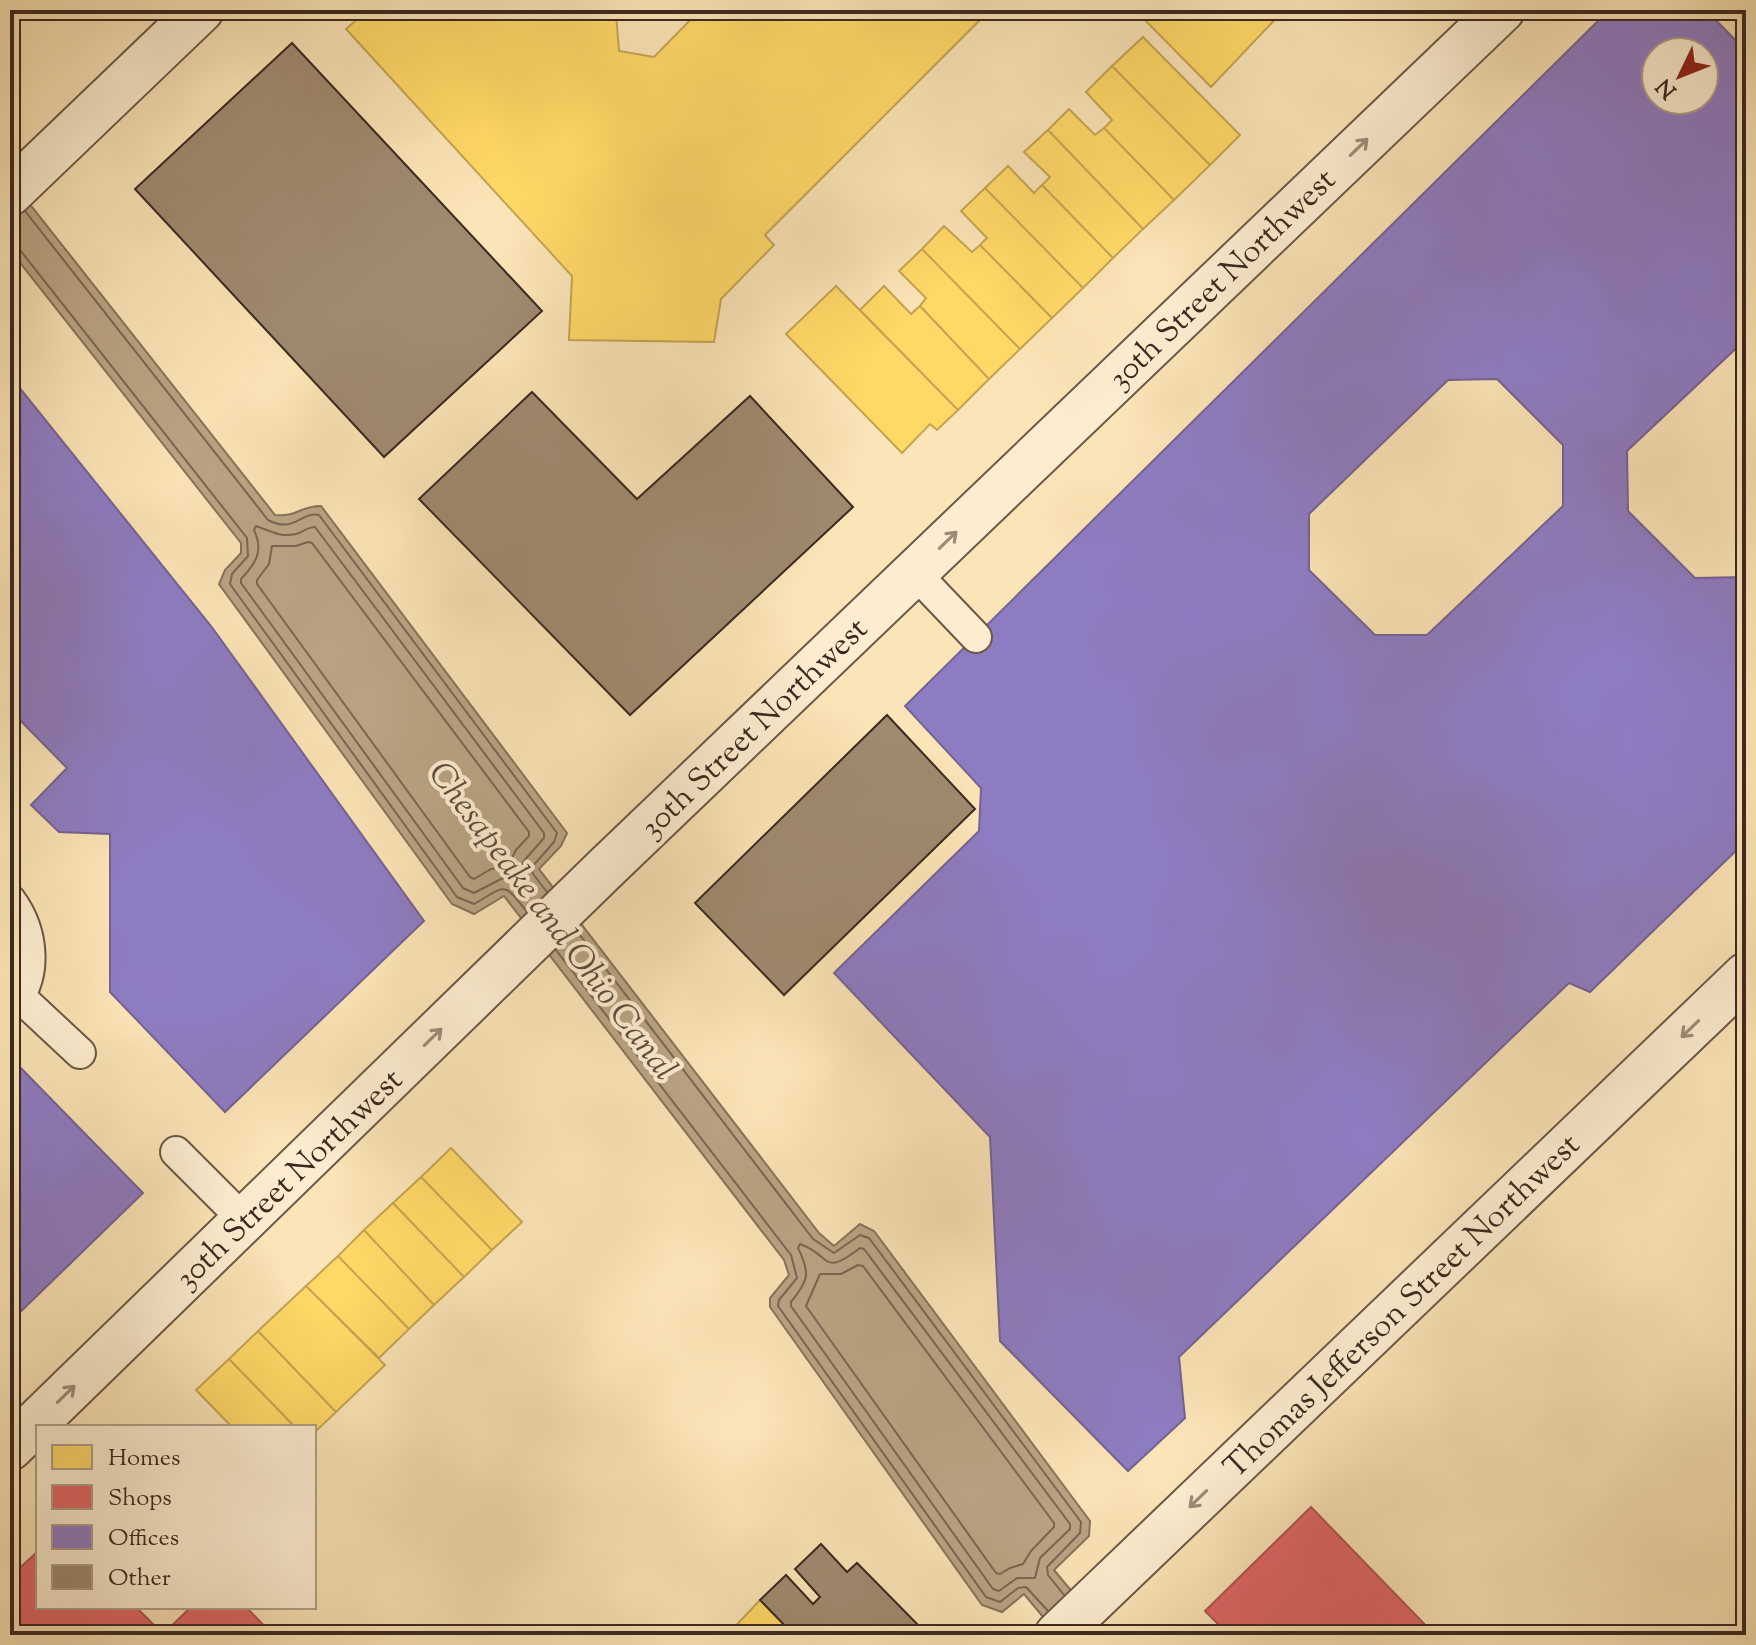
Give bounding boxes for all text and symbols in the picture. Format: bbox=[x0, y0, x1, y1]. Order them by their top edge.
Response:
north arrow bbox=[1640, 36, 1720, 116]
text: N bbox=[1650, 70, 1685, 105]
one-way arrow bbox=[1349, 137, 1369, 156]
street label: 30th Street Northwest bbox=[1099, 159, 1347, 401]
one-way arrow bbox=[938, 531, 958, 549]
street label: 30th Street Northwest bbox=[631, 608, 879, 850]
water label: Chesapeake and Ohio Canal bbox=[415, 752, 688, 1092]
one-way arrow bbox=[1681, 1019, 1700, 1038]
one-way arrow bbox=[423, 1028, 442, 1047]
street label: 30th Street Northwest bbox=[166, 1059, 414, 1301]
street label: Thomas Jefferson Street Northwest bbox=[1215, 1124, 1592, 1490]
one-way arrow bbox=[56, 1385, 75, 1404]
legend bbox=[36, 1425, 316, 1609]
text: Homes bbox=[108, 1442, 180, 1476]
text: Shops bbox=[108, 1482, 172, 1516]
one-way arrow bbox=[1188, 1490, 1208, 1509]
text: Offices bbox=[108, 1522, 179, 1556]
text: Other bbox=[108, 1562, 171, 1596]

